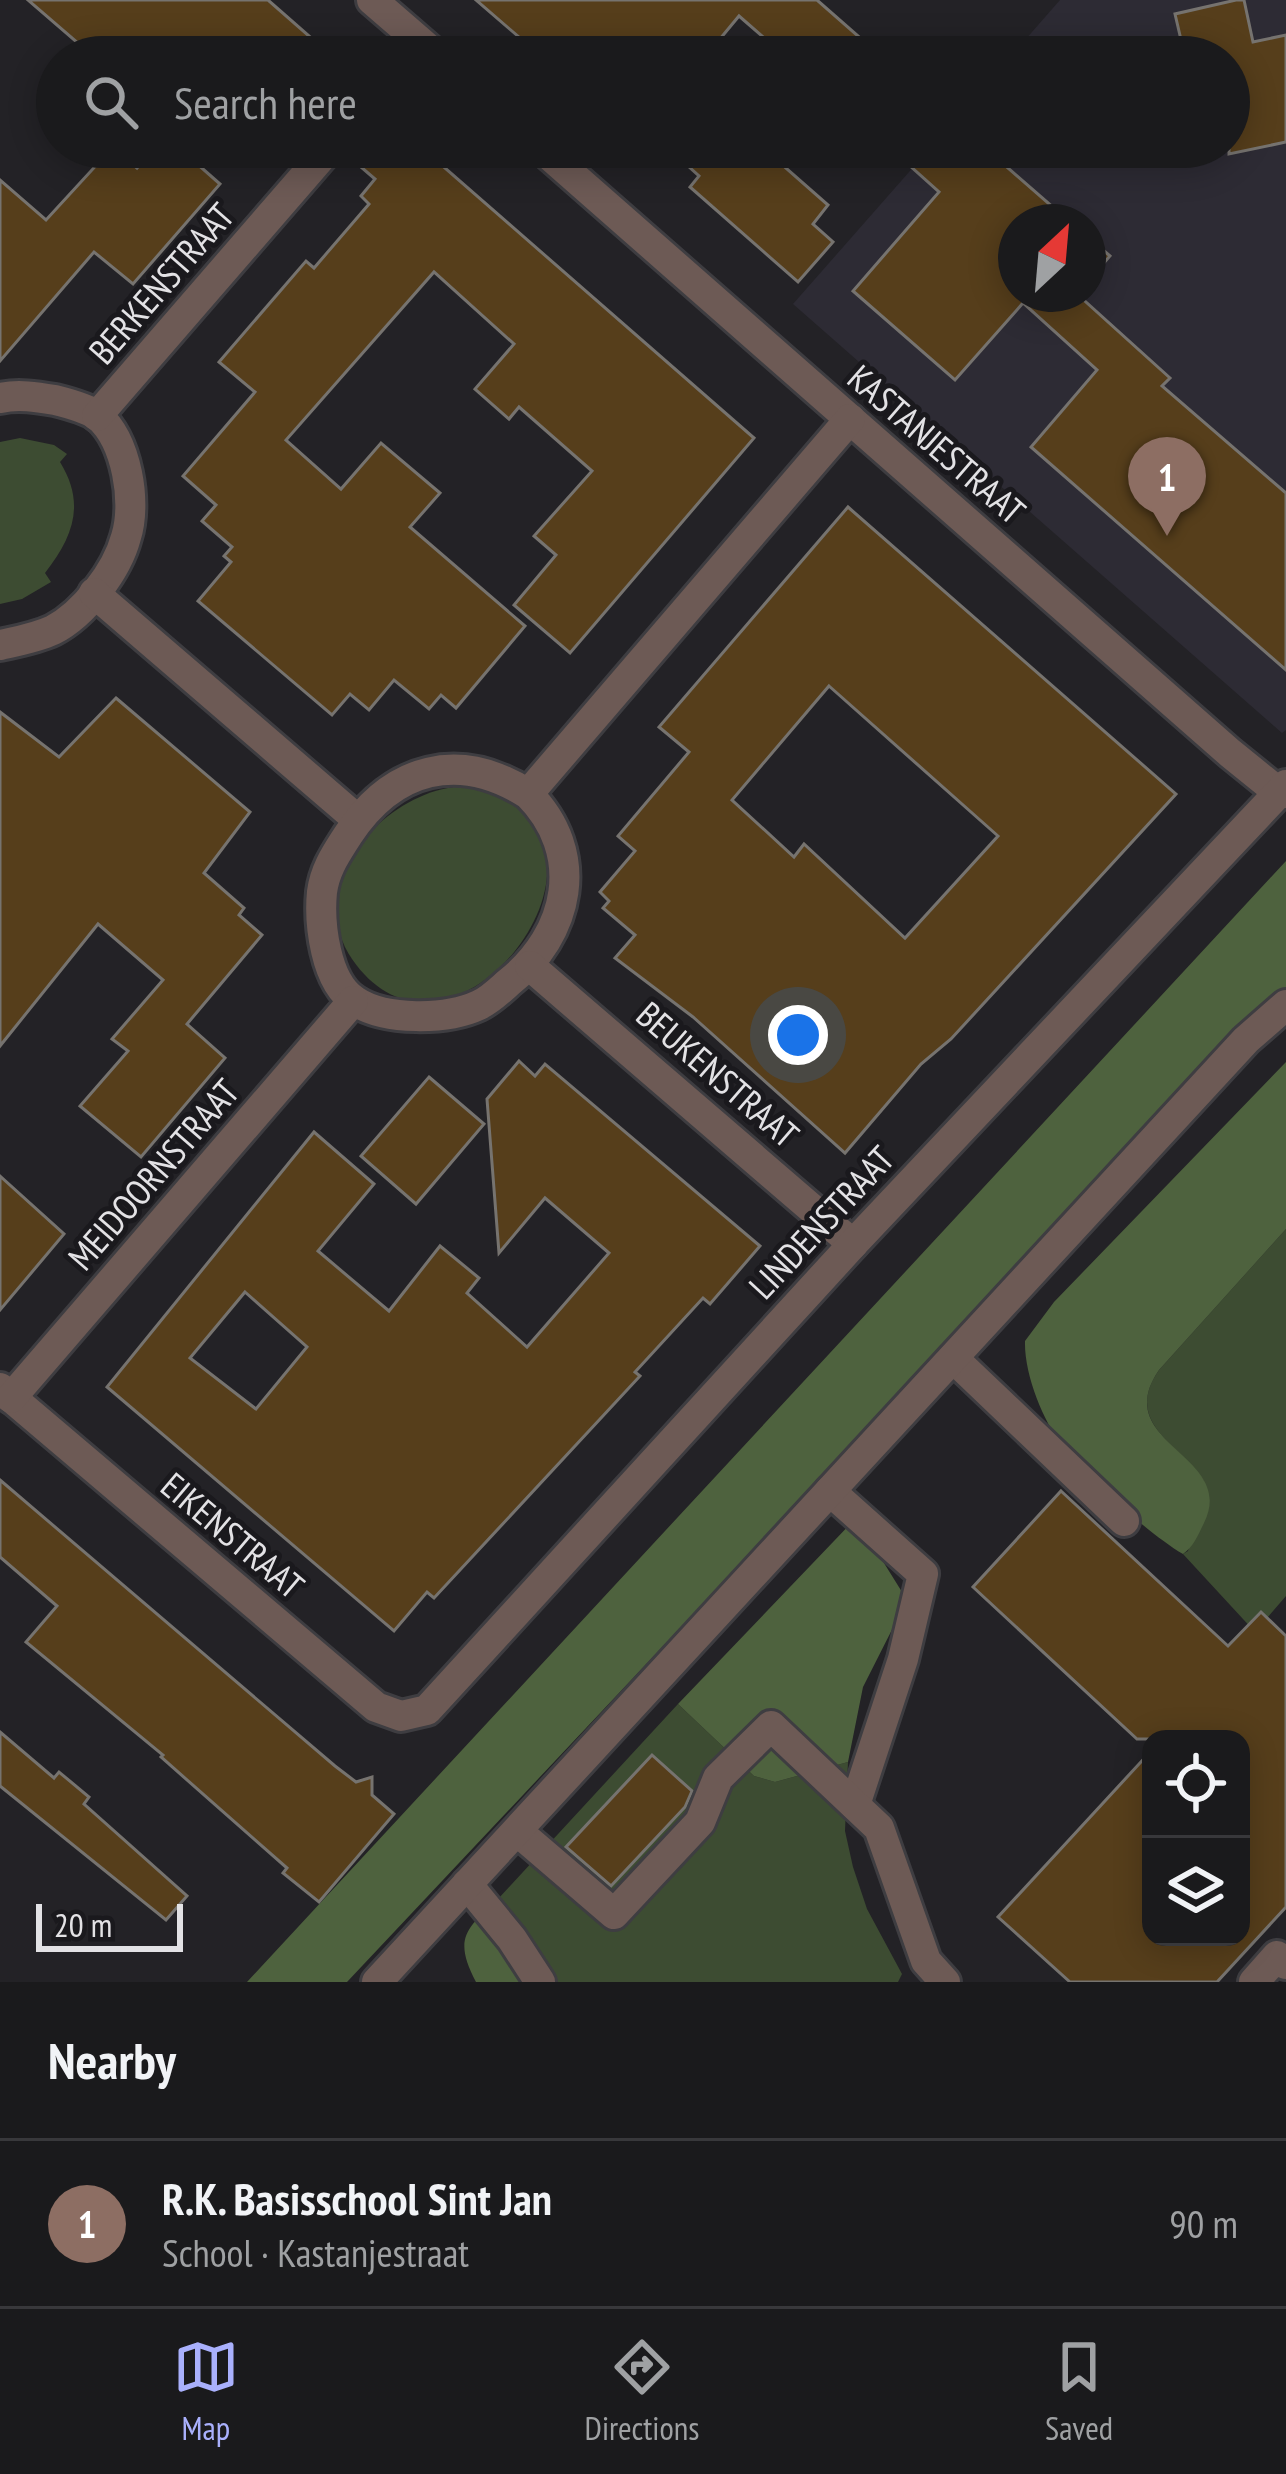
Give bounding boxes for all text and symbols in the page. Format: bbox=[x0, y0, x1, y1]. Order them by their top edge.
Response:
search box bbox=[36, 36, 1250, 168]
icon: search bbox=[78, 69, 144, 135]
text: Search here bbox=[174, 73, 357, 131]
street label: BERKENSTRAAT bbox=[78, 193, 244, 373]
north arrow bbox=[998, 204, 1106, 312]
street label: KASTANJESTRAAT bbox=[839, 354, 1035, 534]
pin: 1 bbox=[1128, 437, 1206, 536]
street label: BEUKENSTRAAT bbox=[627, 991, 809, 1157]
your location bbox=[768, 1005, 828, 1065]
street label: MEIDOORNSTRAAT bbox=[57, 1069, 249, 1279]
street label: LINDENSTRAAT bbox=[738, 1136, 904, 1308]
street label: EIKENSTRAAT bbox=[152, 1462, 314, 1608]
map controls bbox=[1142, 1730, 1250, 1946]
button: locate bbox=[1142, 1730, 1250, 1838]
button: layers bbox=[1142, 1838, 1250, 1946]
scale bar bbox=[36, 1898, 183, 1951]
text: 20 m bbox=[54, 1903, 112, 1946]
text: Nearby bbox=[48, 2027, 176, 2093]
text: R.K. Basisschool Sint Jan bbox=[162, 2169, 552, 2227]
text: 1 bbox=[78, 2198, 96, 2249]
text: 90 m bbox=[1169, 2198, 1238, 2249]
text: School · Kastanjestraat bbox=[162, 2227, 469, 2278]
tab: Map bbox=[173, 2334, 239, 2449]
tab: Directions bbox=[585, 2334, 699, 2449]
tab: Saved bbox=[1045, 2334, 1113, 2449]

